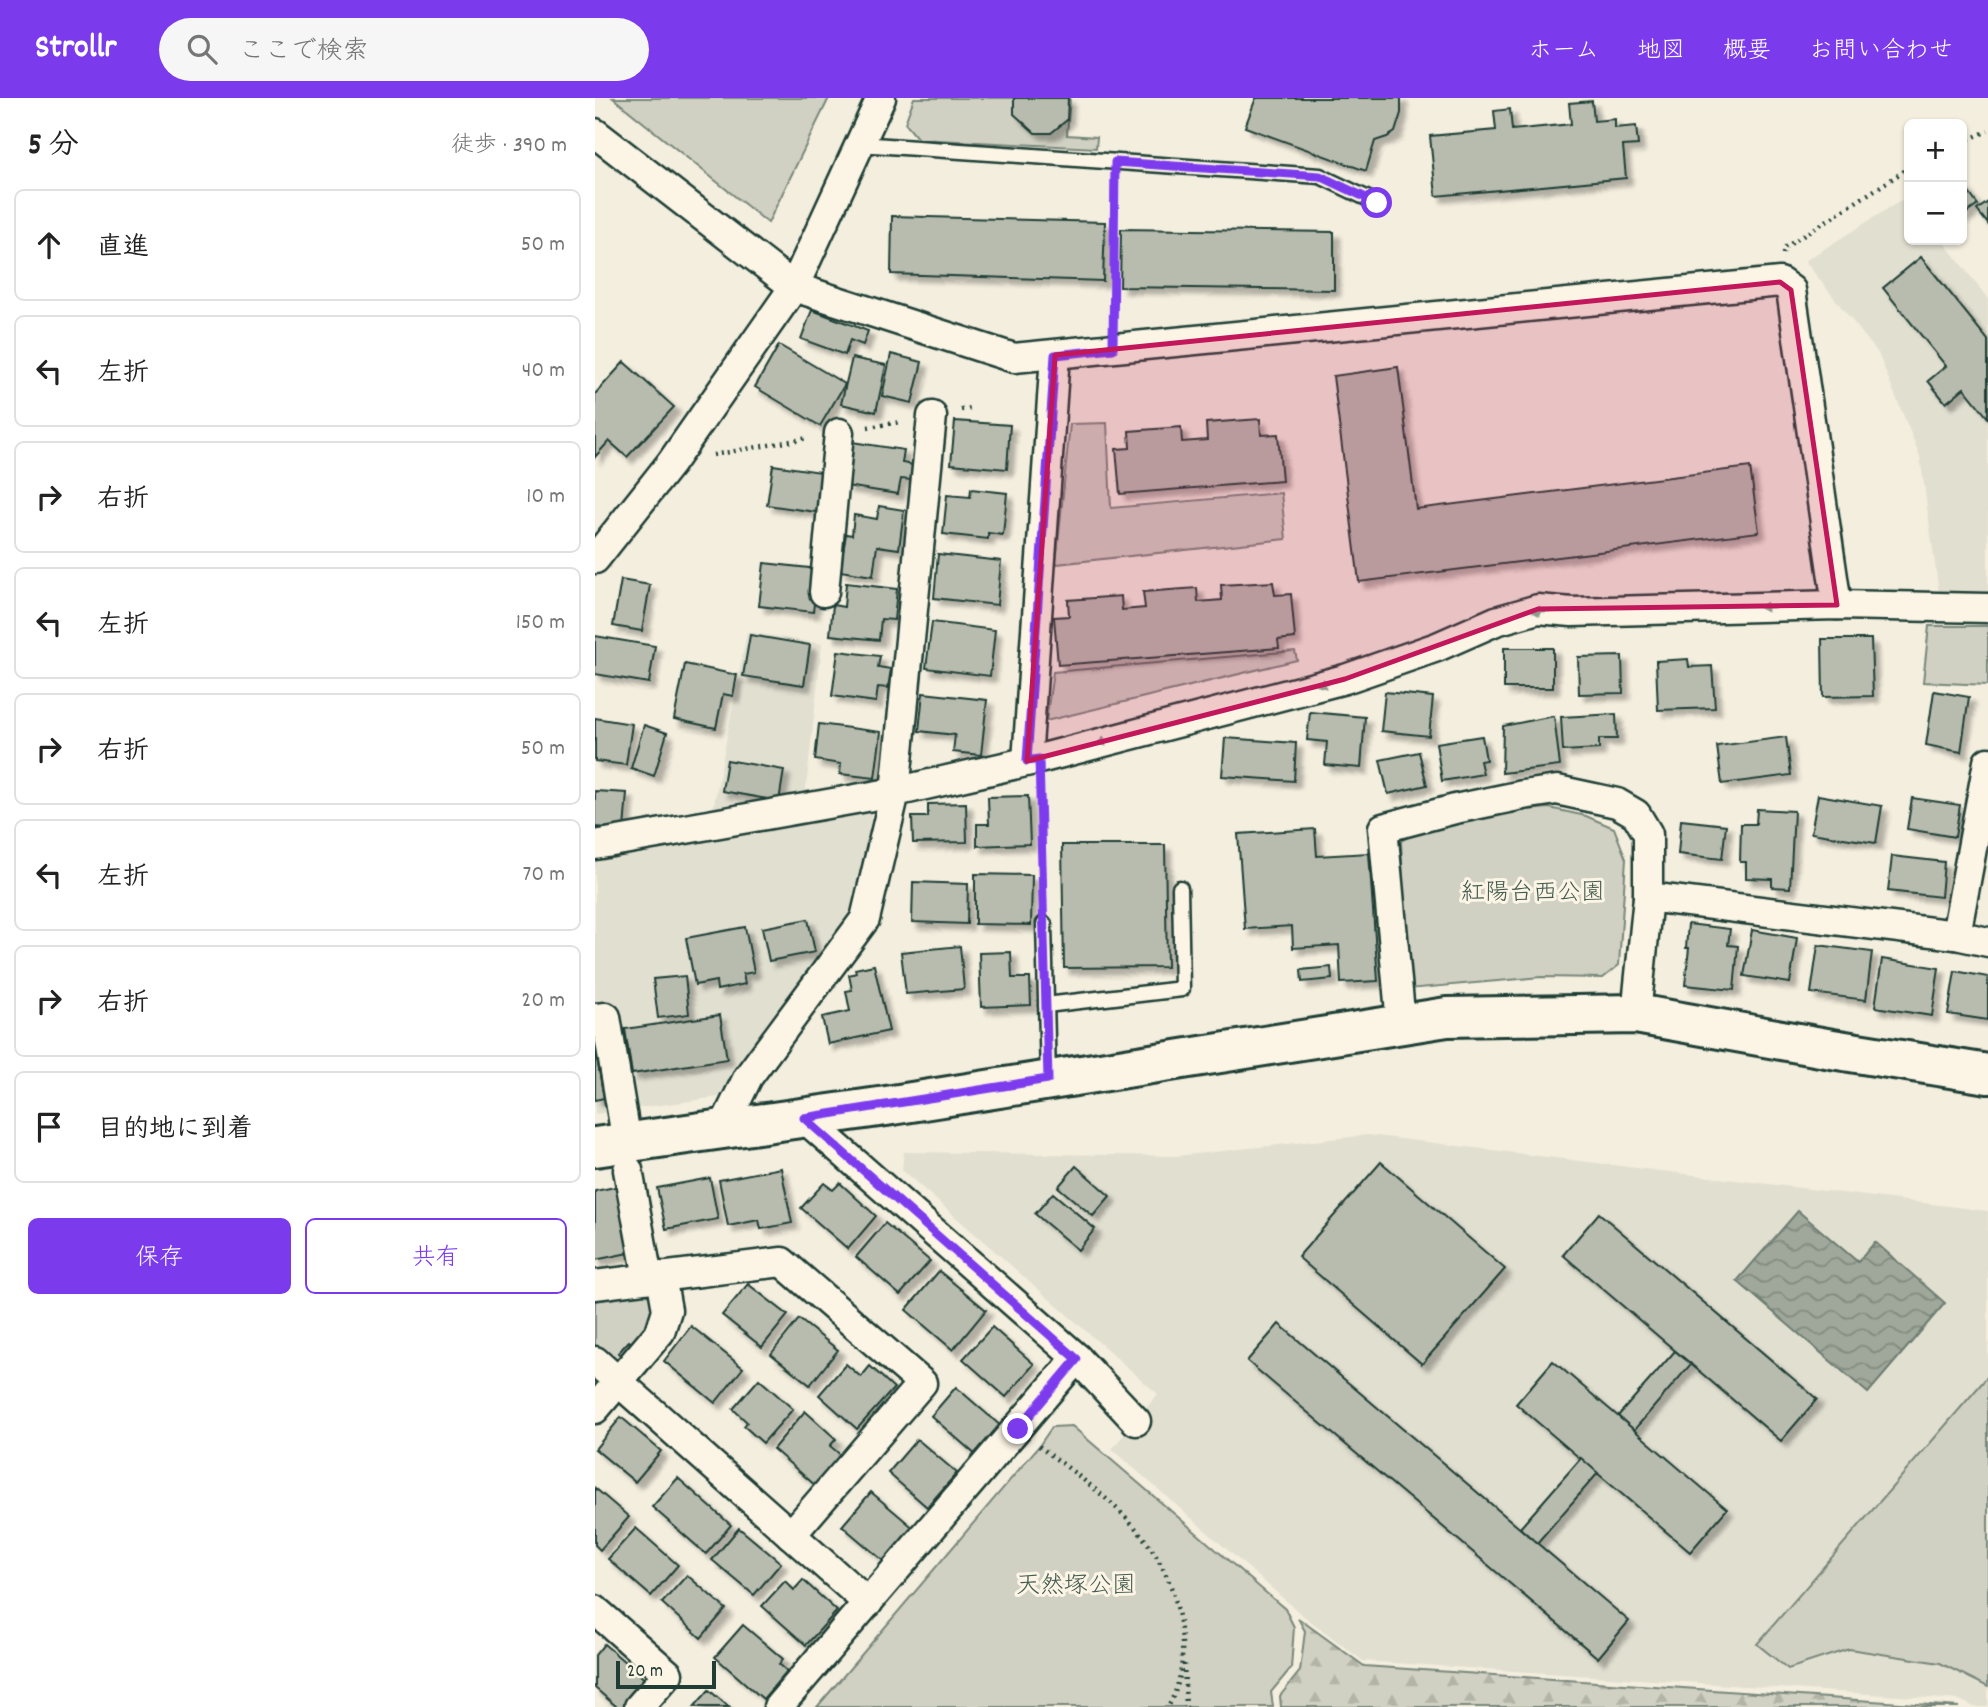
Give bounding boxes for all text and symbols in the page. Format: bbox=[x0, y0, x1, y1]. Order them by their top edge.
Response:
search box bbox=[159, 18, 649, 81]
text: Strollr bbox=[35, 26, 117, 73]
icon: search bbox=[183, 30, 221, 68]
text: ここで検索 bbox=[239, 34, 369, 71]
text: ホーム bbox=[1528, 35, 1599, 69]
text: 地図 bbox=[1637, 35, 1685, 69]
text: 概要 bbox=[1723, 35, 1771, 69]
text: お問い合わせ bbox=[1809, 35, 1953, 69]
map controls bbox=[1904, 119, 1967, 245]
button: + bbox=[1904, 119, 1967, 182]
text: 5 分 bbox=[28, 126, 79, 169]
text: 徒歩 · 390 m bbox=[451, 130, 567, 163]
button: − bbox=[1904, 182, 1967, 245]
route start bbox=[1361, 187, 1392, 218]
icon: ahead bbox=[30, 226, 68, 264]
text: 50 m bbox=[521, 229, 565, 262]
text: 直進 bbox=[97, 230, 149, 267]
icon: left bbox=[30, 352, 68, 390]
text: 40 m bbox=[522, 355, 565, 388]
text: 左折 bbox=[97, 356, 149, 393]
icon: right bbox=[30, 478, 68, 516]
text: 10 m bbox=[526, 481, 565, 514]
text: 右折 bbox=[97, 482, 149, 519]
one-way arrow bbox=[1758, 602, 1780, 613]
icon: left bbox=[30, 604, 68, 642]
one-way arrow bbox=[1531, 605, 1553, 616]
text: 150 m bbox=[516, 607, 565, 640]
text: 左折 bbox=[97, 608, 149, 645]
one-way arrow bbox=[1316, 679, 1337, 689]
icon: right bbox=[30, 730, 68, 768]
text: 50 m bbox=[521, 733, 565, 766]
text: 右折 bbox=[97, 734, 149, 771]
one-way arrow bbox=[1096, 736, 1118, 747]
icon: left bbox=[30, 856, 68, 894]
text: 70 m bbox=[523, 859, 565, 892]
text: 左折 bbox=[97, 860, 149, 897]
park label: 紅陽台西公園 bbox=[1461, 877, 1605, 911]
icon: right bbox=[30, 982, 68, 1020]
text: 20 m bbox=[521, 985, 565, 1018]
text: 右折 bbox=[97, 986, 149, 1023]
icon: arrive bbox=[30, 1108, 68, 1146]
text: 目的地に到着 bbox=[97, 1112, 253, 1149]
button: 保存 bbox=[28, 1218, 291, 1294]
button: 共有 bbox=[305, 1218, 567, 1294]
route end bbox=[1002, 1413, 1033, 1444]
park label: 天然塚公園 bbox=[1016, 1570, 1136, 1604]
scale bar bbox=[616, 1658, 716, 1690]
text: 20 m bbox=[627, 1659, 663, 1686]

